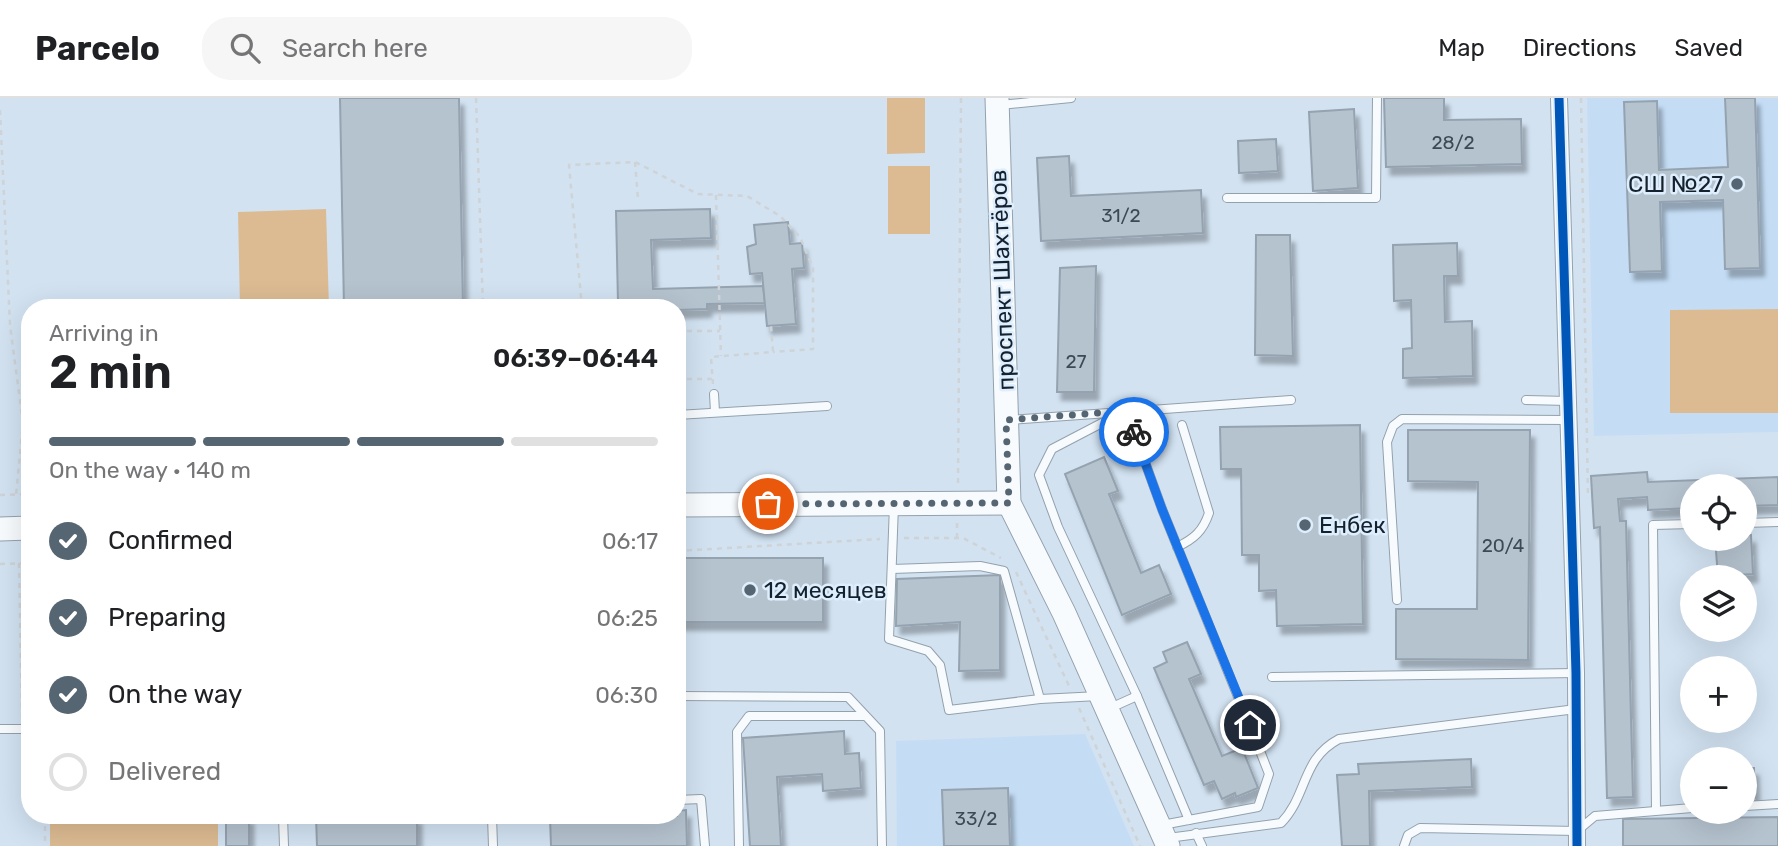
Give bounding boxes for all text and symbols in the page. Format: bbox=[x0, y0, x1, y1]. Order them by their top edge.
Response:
search box bbox=[202, 17, 692, 80]
text: Parcelo bbox=[35, 29, 160, 68]
icon: search bbox=[226, 29, 264, 67]
text: Search here bbox=[282, 33, 428, 64]
text: Map bbox=[1438, 34, 1485, 62]
text: Directions bbox=[1523, 34, 1636, 62]
text: Saved bbox=[1674, 34, 1743, 62]
house number: 28/2 bbox=[1431, 131, 1475, 154]
street label: проспект Шахтёров bbox=[984, 169, 1020, 391]
place label: СШ №27 bbox=[1628, 170, 1723, 198]
marker: СШ №27 bbox=[1729, 176, 1745, 192]
house number: 31/2 bbox=[1101, 204, 1141, 227]
text: Arriving in bbox=[49, 319, 159, 347]
text: 06:39–06:44 bbox=[493, 343, 658, 374]
text: 2 min bbox=[49, 345, 172, 400]
house number: 27 bbox=[1066, 350, 1087, 373]
courier bbox=[1099, 397, 1169, 467]
icon: bike bbox=[1115, 413, 1153, 451]
text: On the way · 140 m bbox=[49, 456, 251, 484]
pin bbox=[738, 474, 798, 534]
map controls bbox=[1680, 474, 1757, 824]
button: locate bbox=[1680, 474, 1757, 551]
icon: bag bbox=[749, 485, 787, 523]
place label: Енбек bbox=[1319, 511, 1386, 539]
marker: Енбек bbox=[1297, 517, 1313, 533]
icon: check bbox=[49, 522, 87, 560]
text: Confirmed bbox=[108, 525, 233, 556]
text: 06:17 bbox=[602, 527, 658, 555]
house number: 20/4 bbox=[1482, 534, 1525, 557]
button: layers bbox=[1680, 565, 1757, 642]
place label: 12 месяцев bbox=[764, 576, 887, 604]
marker: 12 месяцев bbox=[742, 582, 758, 598]
icon: check bbox=[49, 599, 87, 637]
text: Preparing bbox=[108, 602, 226, 633]
text: 06:25 bbox=[596, 604, 658, 632]
button: + bbox=[1680, 656, 1757, 733]
icon: check bbox=[49, 676, 87, 714]
text: On the way bbox=[108, 679, 242, 710]
text: 06:30 bbox=[595, 681, 658, 709]
pin bbox=[1220, 695, 1280, 755]
icon: home bbox=[1231, 706, 1269, 744]
button: − bbox=[1680, 747, 1757, 824]
text: Delivered bbox=[108, 756, 221, 787]
house number: 33/2 bbox=[955, 807, 997, 830]

